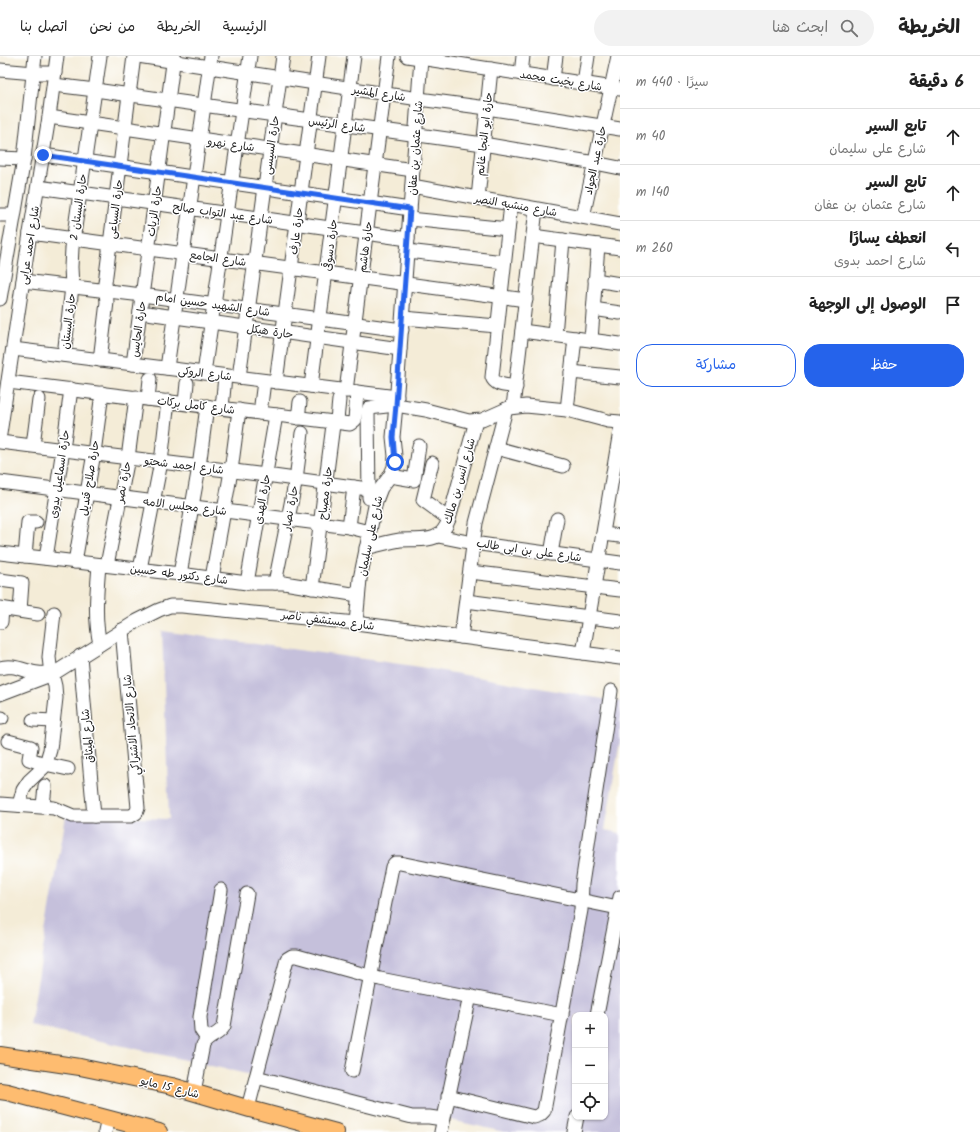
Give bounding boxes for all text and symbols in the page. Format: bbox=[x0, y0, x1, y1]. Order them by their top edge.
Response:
search box bbox=[594, 10, 874, 46]
text: الخريطة bbox=[898, 13, 960, 43]
text: اتصل بنا bbox=[20, 16, 68, 38]
text: من نحن bbox=[90, 16, 135, 38]
text: الخريطة bbox=[157, 16, 201, 38]
text: الرئيسية bbox=[223, 16, 267, 38]
text: ابحث هنا bbox=[772, 16, 828, 40]
icon: search bbox=[838, 17, 860, 39]
street label: شارع بخيت محمد bbox=[518, 66, 603, 96]
text: 6 دقيقة bbox=[909, 69, 964, 96]
text: سيرًا · 440 m bbox=[636, 72, 709, 93]
street label: شارع المشير bbox=[350, 81, 407, 107]
street label: حارة ابو النجا غانم bbox=[472, 91, 498, 177]
street label: شارع عثمان بن عفان bbox=[404, 100, 428, 196]
street label: شارع الرئيس bbox=[307, 112, 367, 138]
street label: حارة السيسى bbox=[259, 114, 285, 176]
text: تابع السير bbox=[867, 115, 926, 139]
street label: حارة عبد الجواد bbox=[580, 124, 612, 196]
text: 40 m bbox=[636, 126, 665, 147]
icon: ahead bbox=[942, 126, 964, 148]
street label: شارع نهرو bbox=[205, 133, 256, 157]
text: شارع على سليمان bbox=[829, 139, 926, 160]
route end bbox=[34, 146, 52, 164]
text: تابع السير bbox=[867, 171, 926, 195]
street label: حارة البستان 2 bbox=[65, 173, 93, 242]
street label: حارة السباعى bbox=[103, 178, 129, 240]
text: 140 m bbox=[636, 182, 669, 203]
icon: ahead bbox=[942, 182, 964, 204]
street label: حارة الزيات bbox=[142, 184, 167, 238]
street label: شارع منشيه النصر bbox=[472, 190, 558, 222]
text: شارع عثمان بن عفان bbox=[814, 195, 926, 216]
street label: شارع عبد التواب صالح bbox=[172, 198, 274, 230]
street label: شارع احمد عرابى bbox=[15, 204, 45, 286]
street label: حارة عارف bbox=[285, 206, 309, 256]
street label: حارة دسوقى bbox=[319, 218, 343, 272]
street label: حارة هاشم bbox=[354, 220, 378, 274]
text: انعطف يسارًا bbox=[849, 227, 926, 251]
text: 260 m bbox=[636, 238, 673, 259]
icon: left bbox=[942, 238, 964, 260]
street label: شارع الجامع bbox=[188, 246, 247, 272]
text: شارع احمد بدوى bbox=[834, 251, 926, 272]
street label: شارع الشهيد حسين امام bbox=[155, 288, 271, 322]
street label: حارة البستان bbox=[57, 292, 81, 350]
text: الوصول إلى الوجهة bbox=[809, 293, 926, 317]
icon: arrive bbox=[942, 294, 964, 316]
street label: حارة الحايس bbox=[126, 300, 152, 358]
street label: حارة هيكل bbox=[245, 320, 294, 344]
button: مشاركة bbox=[636, 344, 796, 387]
button: حفظ bbox=[804, 344, 964, 387]
street label: شارع الروكى bbox=[177, 362, 233, 386]
street label: شارع كامل بركات bbox=[156, 392, 236, 420]
street label: حارة اسماعيل بدوى bbox=[45, 429, 75, 520]
street label: شارع انس بن مالك bbox=[439, 436, 481, 526]
street label: حارة صلاح قنديل bbox=[75, 439, 105, 517]
street label: شارع احمد شحتو bbox=[142, 452, 225, 480]
route start bbox=[386, 453, 404, 471]
street label: حارة نصر bbox=[111, 460, 137, 506]
street label: حارة مصباح bbox=[314, 465, 338, 521]
street label: حارة الهدى bbox=[250, 473, 276, 526]
street label: حارة نصار bbox=[278, 484, 304, 533]
street label: شارع مجلس الامه bbox=[142, 493, 228, 521]
street label: شارع على سليمان bbox=[354, 494, 388, 578]
street label: شارع على بن ابى طالب bbox=[475, 535, 583, 567]
street label: شارع دكتور طه حسين bbox=[129, 560, 229, 590]
street label: شارع مستشفي ناصر bbox=[279, 606, 375, 637]
street label: شارع الاتحاد الاشتراكي bbox=[119, 674, 146, 776]
street label: شارع الميثاق bbox=[77, 708, 99, 764]
map controls bbox=[572, 1012, 608, 1120]
button: + bbox=[572, 1012, 608, 1048]
button: − bbox=[572, 1048, 608, 1084]
street label: شارع 15 مايو bbox=[138, 1072, 201, 1104]
button: locate bbox=[572, 1084, 608, 1120]

